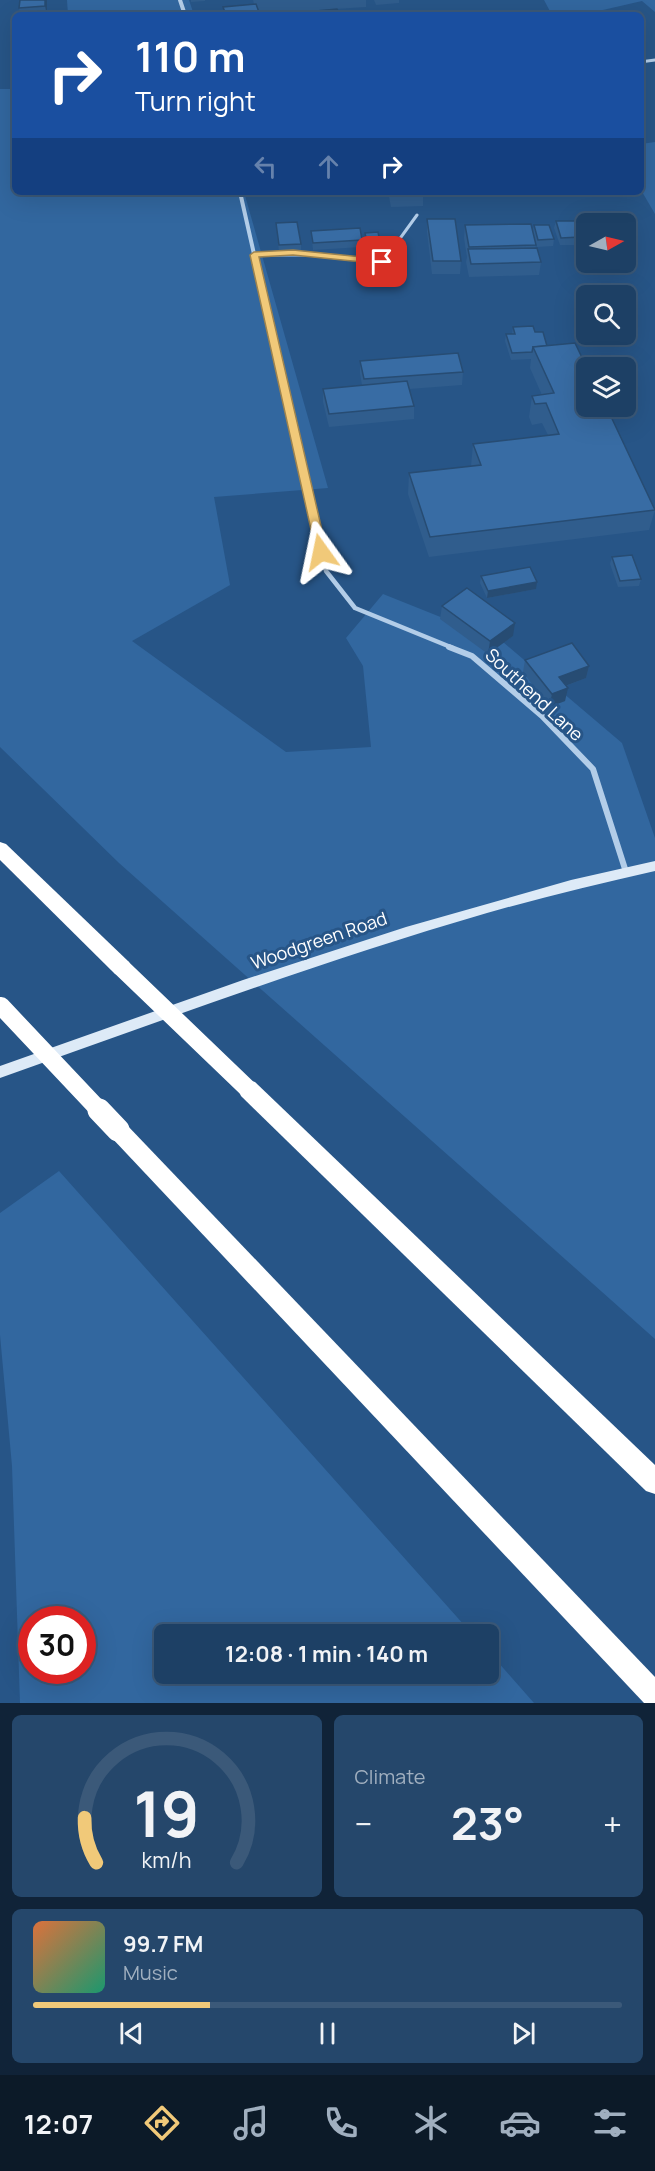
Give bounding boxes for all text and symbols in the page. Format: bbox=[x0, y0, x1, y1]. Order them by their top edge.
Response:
text: 110 m bbox=[135, 27, 246, 85]
icon: right bbox=[36, 36, 114, 114]
text: Turn right bbox=[135, 82, 256, 119]
icon: left bbox=[249, 150, 282, 183]
icon: ahead bbox=[312, 150, 345, 183]
icon: right bbox=[375, 150, 408, 183]
north arrow bbox=[576, 213, 636, 273]
map controls bbox=[576, 213, 636, 417]
pin bbox=[356, 236, 407, 287]
icon: arrive bbox=[365, 245, 398, 278]
button: search bbox=[576, 285, 636, 345]
button: layers bbox=[576, 357, 636, 417]
position arrow bbox=[289, 520, 353, 584]
street label: Southend Lane bbox=[480, 643, 589, 746]
street label: Woodgreen Road bbox=[247, 906, 390, 975]
speed limit sign: 30 bbox=[18, 1606, 96, 1684]
text: 12:08 · 1 min · 140 m bbox=[225, 1639, 428, 1669]
text: Climate bbox=[355, 1763, 426, 1790]
text: 19 bbox=[134, 1770, 200, 1856]
text: 23° bbox=[451, 1792, 524, 1854]
text: − bbox=[355, 1801, 372, 1846]
text: + bbox=[603, 1801, 622, 1846]
text: km/h bbox=[142, 1845, 192, 1874]
text: 99.7 FM bbox=[123, 1929, 203, 1959]
text: Music bbox=[123, 1959, 178, 1986]
icon: previous bbox=[115, 2017, 148, 2050]
icon: pause bbox=[311, 2017, 344, 2050]
icon: next bbox=[507, 2017, 540, 2050]
icon: directions bbox=[141, 2102, 183, 2144]
icon: music bbox=[230, 2102, 272, 2144]
icon: phone bbox=[320, 2102, 362, 2144]
icon: climate bbox=[410, 2102, 452, 2144]
icon: car bbox=[499, 2102, 541, 2144]
icon: filters bbox=[589, 2102, 631, 2144]
text: 12:07 bbox=[24, 2105, 93, 2142]

